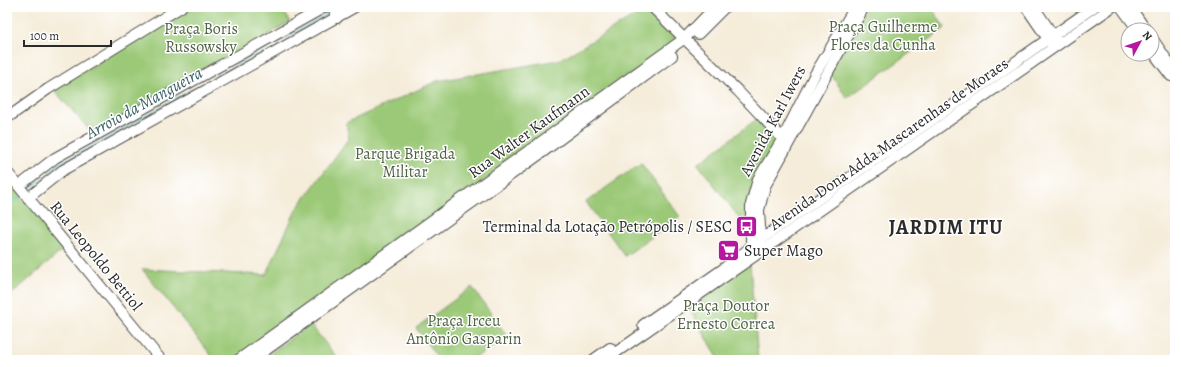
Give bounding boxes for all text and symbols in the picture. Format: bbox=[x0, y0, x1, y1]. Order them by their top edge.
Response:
park label: Praça Guilherme Flores da Cunha bbox=[828, 16, 938, 56]
park label: Praça Boris Russowsky bbox=[164, 18, 238, 58]
scale bar bbox=[24, 22, 111, 48]
north arrow bbox=[1120, 22, 1160, 62]
text: 100 m bbox=[30, 28, 59, 44]
text: N bbox=[1139, 28, 1156, 44]
street label: Avenida Dona Adda Mascarenhas de Moraes bbox=[764, 53, 1013, 236]
water label: Arroio da Mangueira bbox=[81, 61, 207, 145]
street label: Avenida Karl Iwers bbox=[734, 62, 811, 181]
street label: Rua Walter Kaufmann bbox=[464, 80, 594, 183]
park label: Parque Brigada Militar bbox=[355, 143, 456, 183]
street label: Rua Leopoldo Bettiol bbox=[45, 196, 147, 316]
bus stop icon: Terminal da Lotação Petrópolis / SESC bbox=[734, 214, 760, 240]
district label: JARDIM ITU bbox=[889, 214, 1003, 241]
place label: Terminal da Lotação Petrópolis / SESC bbox=[483, 216, 732, 238]
supermarket icon: Super Mago bbox=[715, 238, 741, 264]
place label: Super Mago bbox=[744, 240, 823, 262]
park label: Praça Doutor Ernesto Correa bbox=[677, 295, 776, 335]
park label: Praça Irceu Antônio Gasparin bbox=[405, 310, 522, 350]

